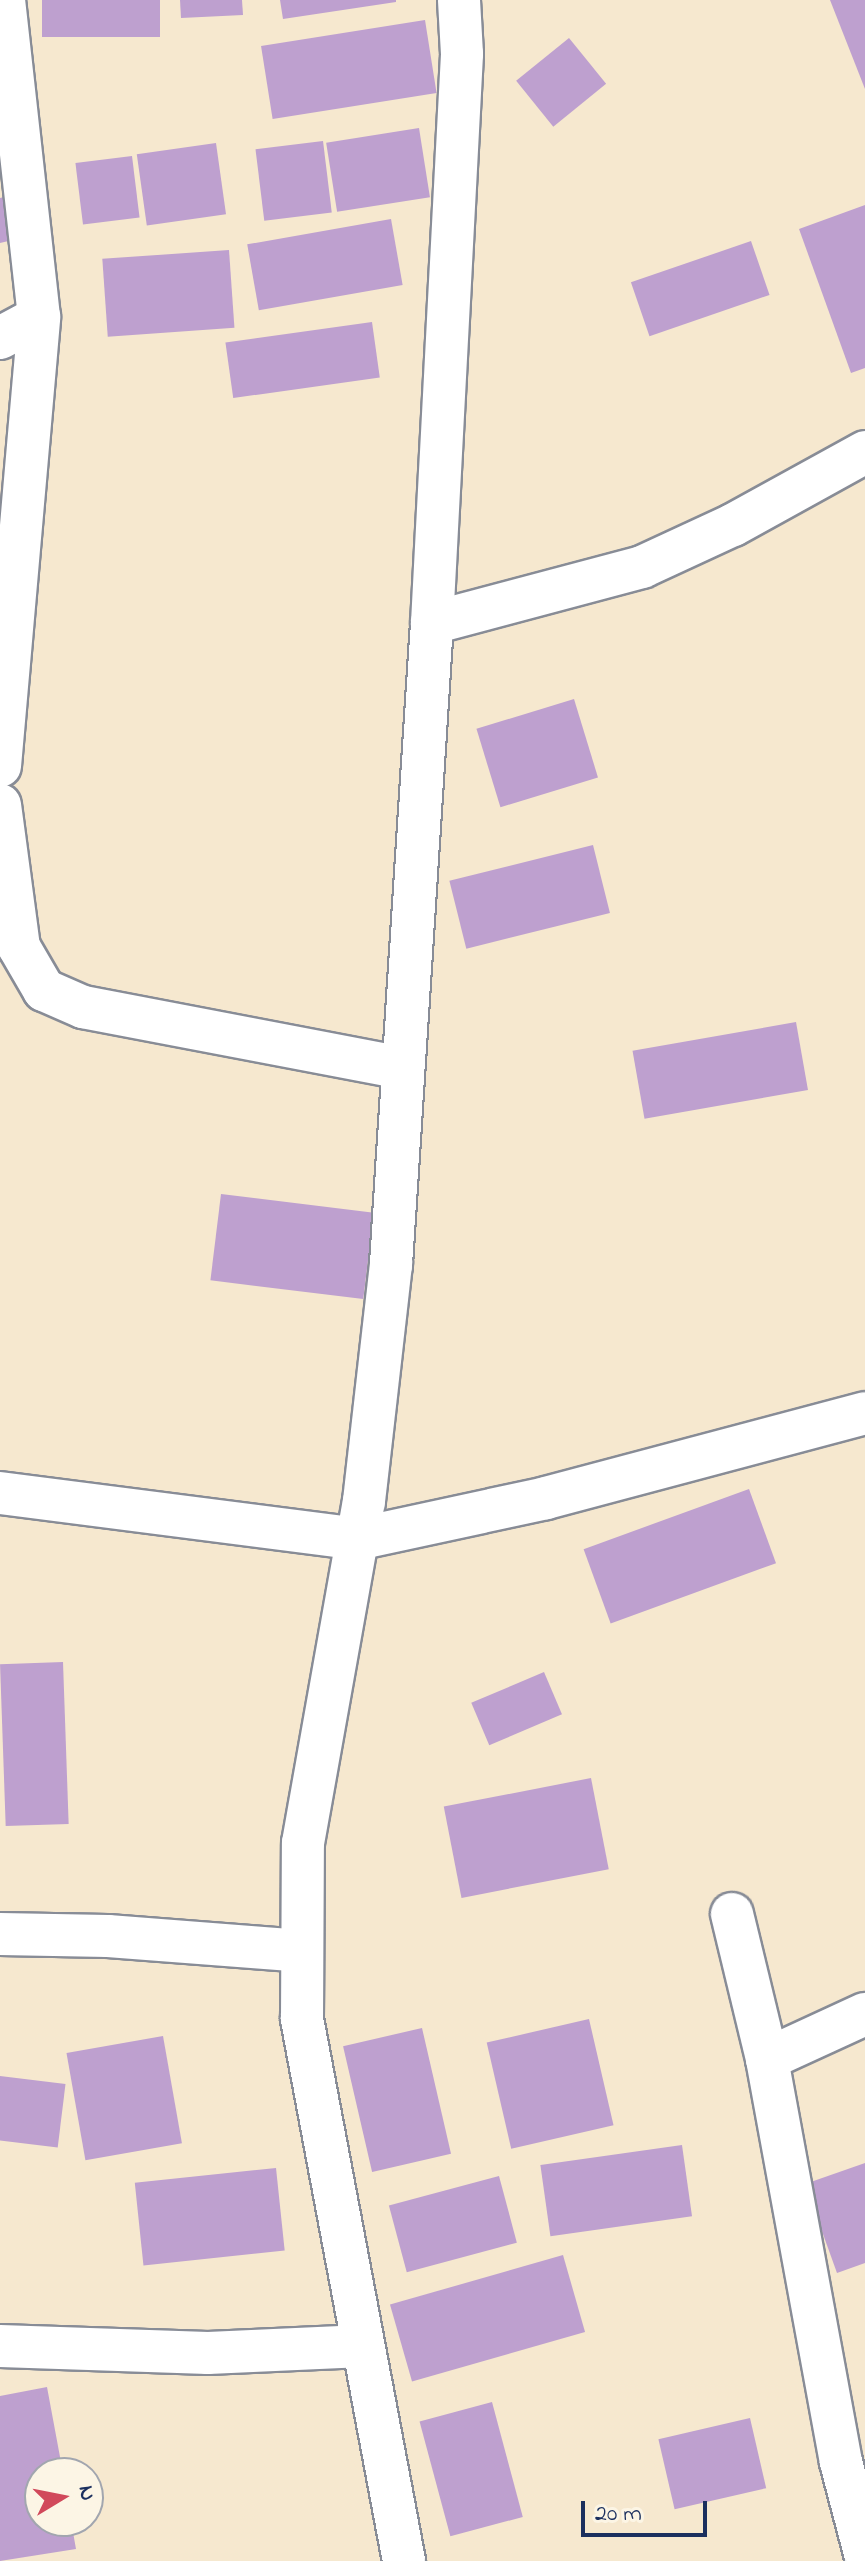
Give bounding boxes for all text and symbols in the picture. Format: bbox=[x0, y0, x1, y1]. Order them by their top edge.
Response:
north arrow bbox=[24, 2457, 104, 2537]
text: N bbox=[69, 2483, 103, 2503]
scale bar bbox=[585, 2485, 711, 2535]
text: 20 m bbox=[595, 2497, 642, 2532]

